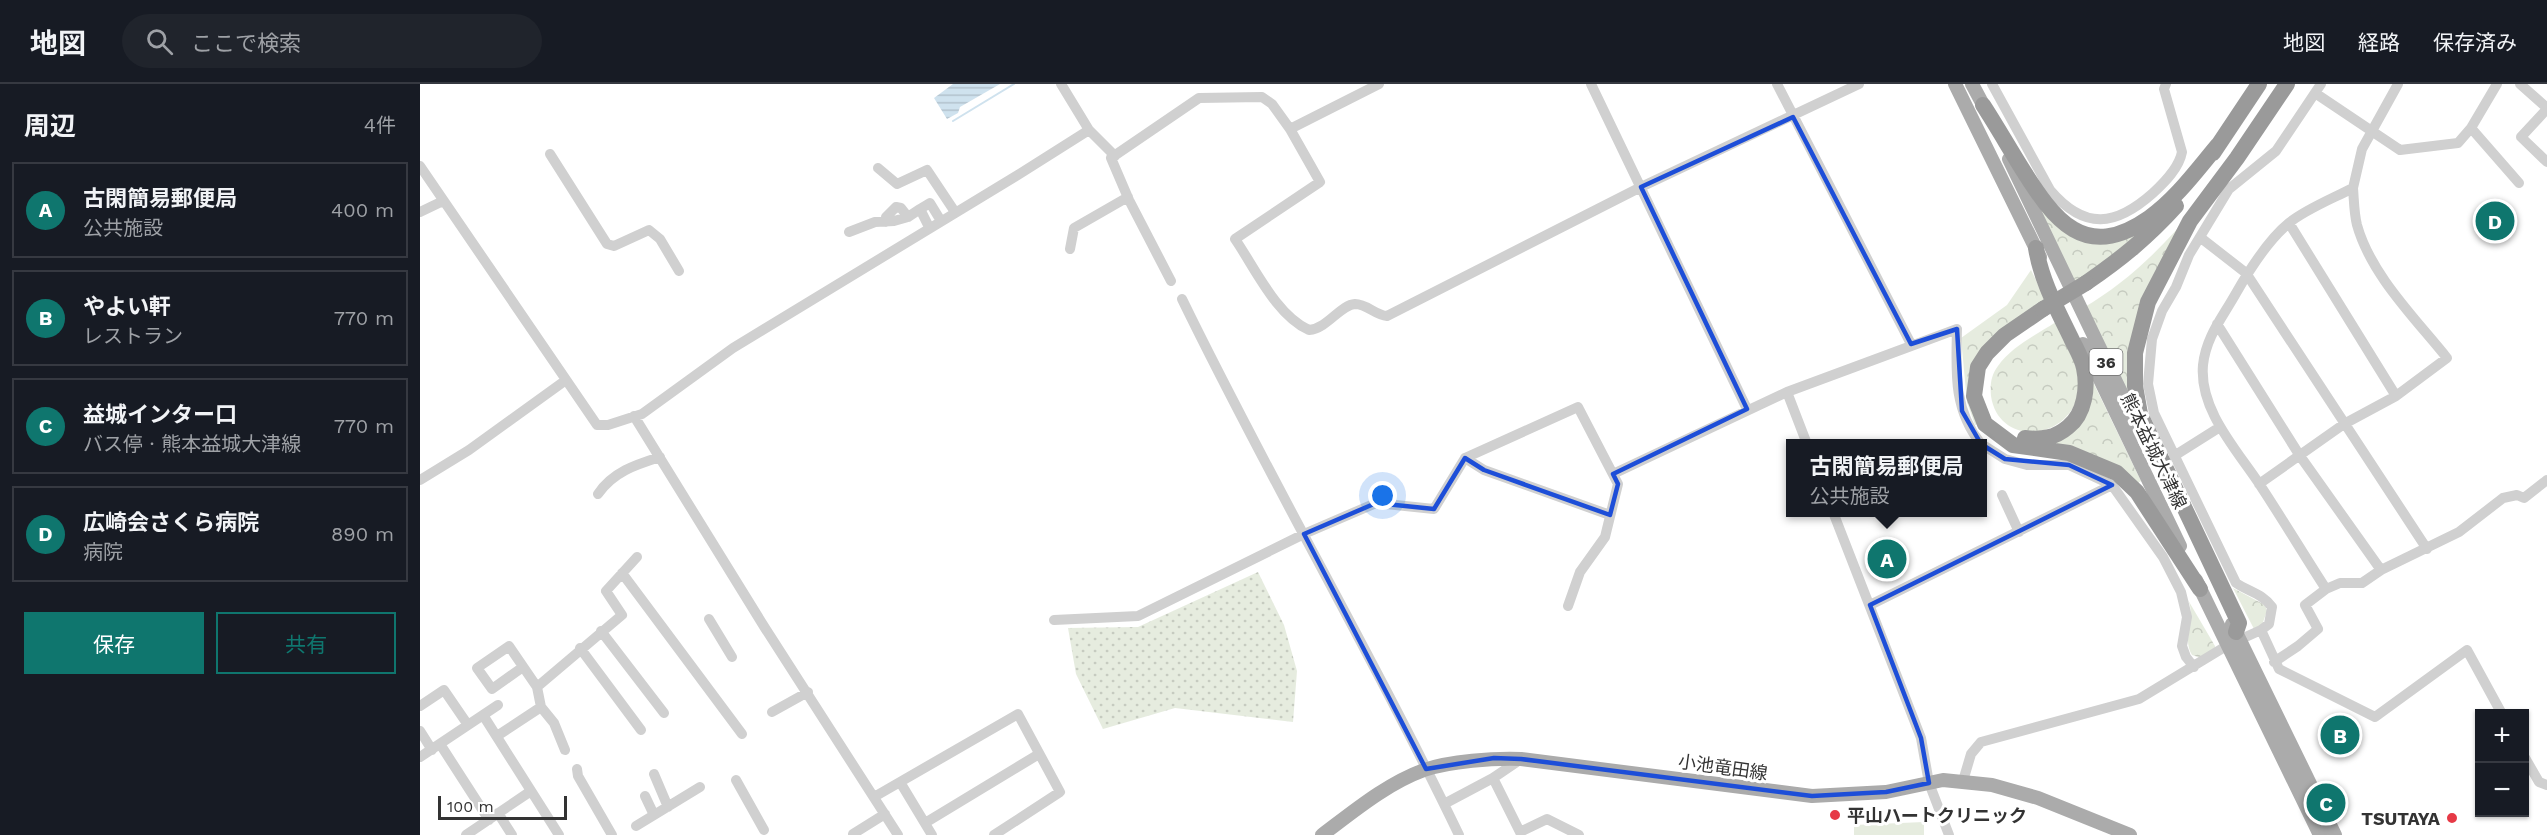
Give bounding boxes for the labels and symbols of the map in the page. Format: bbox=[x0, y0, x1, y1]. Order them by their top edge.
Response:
pin: D bbox=[2476, 198, 2514, 244]
road number: 36 bbox=[2090, 349, 2122, 375]
street label: 熊本益城大津線 bbox=[2117, 390, 2191, 512]
your location bbox=[1368, 481, 1397, 510]
pin: A bbox=[1868, 536, 1906, 582]
pin: B bbox=[2320, 712, 2360, 758]
street label: 小池竜田線 bbox=[1677, 750, 1769, 784]
pin: C bbox=[2306, 780, 2346, 826]
scale bar bbox=[438, 793, 567, 820]
place label: 平山ハートクリニック bbox=[1847, 805, 2027, 826]
marker: 平山ハートクリニック bbox=[1828, 808, 1842, 822]
place label: TSUTAYA bbox=[2361, 808, 2441, 829]
marker: TSUTAYA bbox=[2445, 811, 2459, 825]

